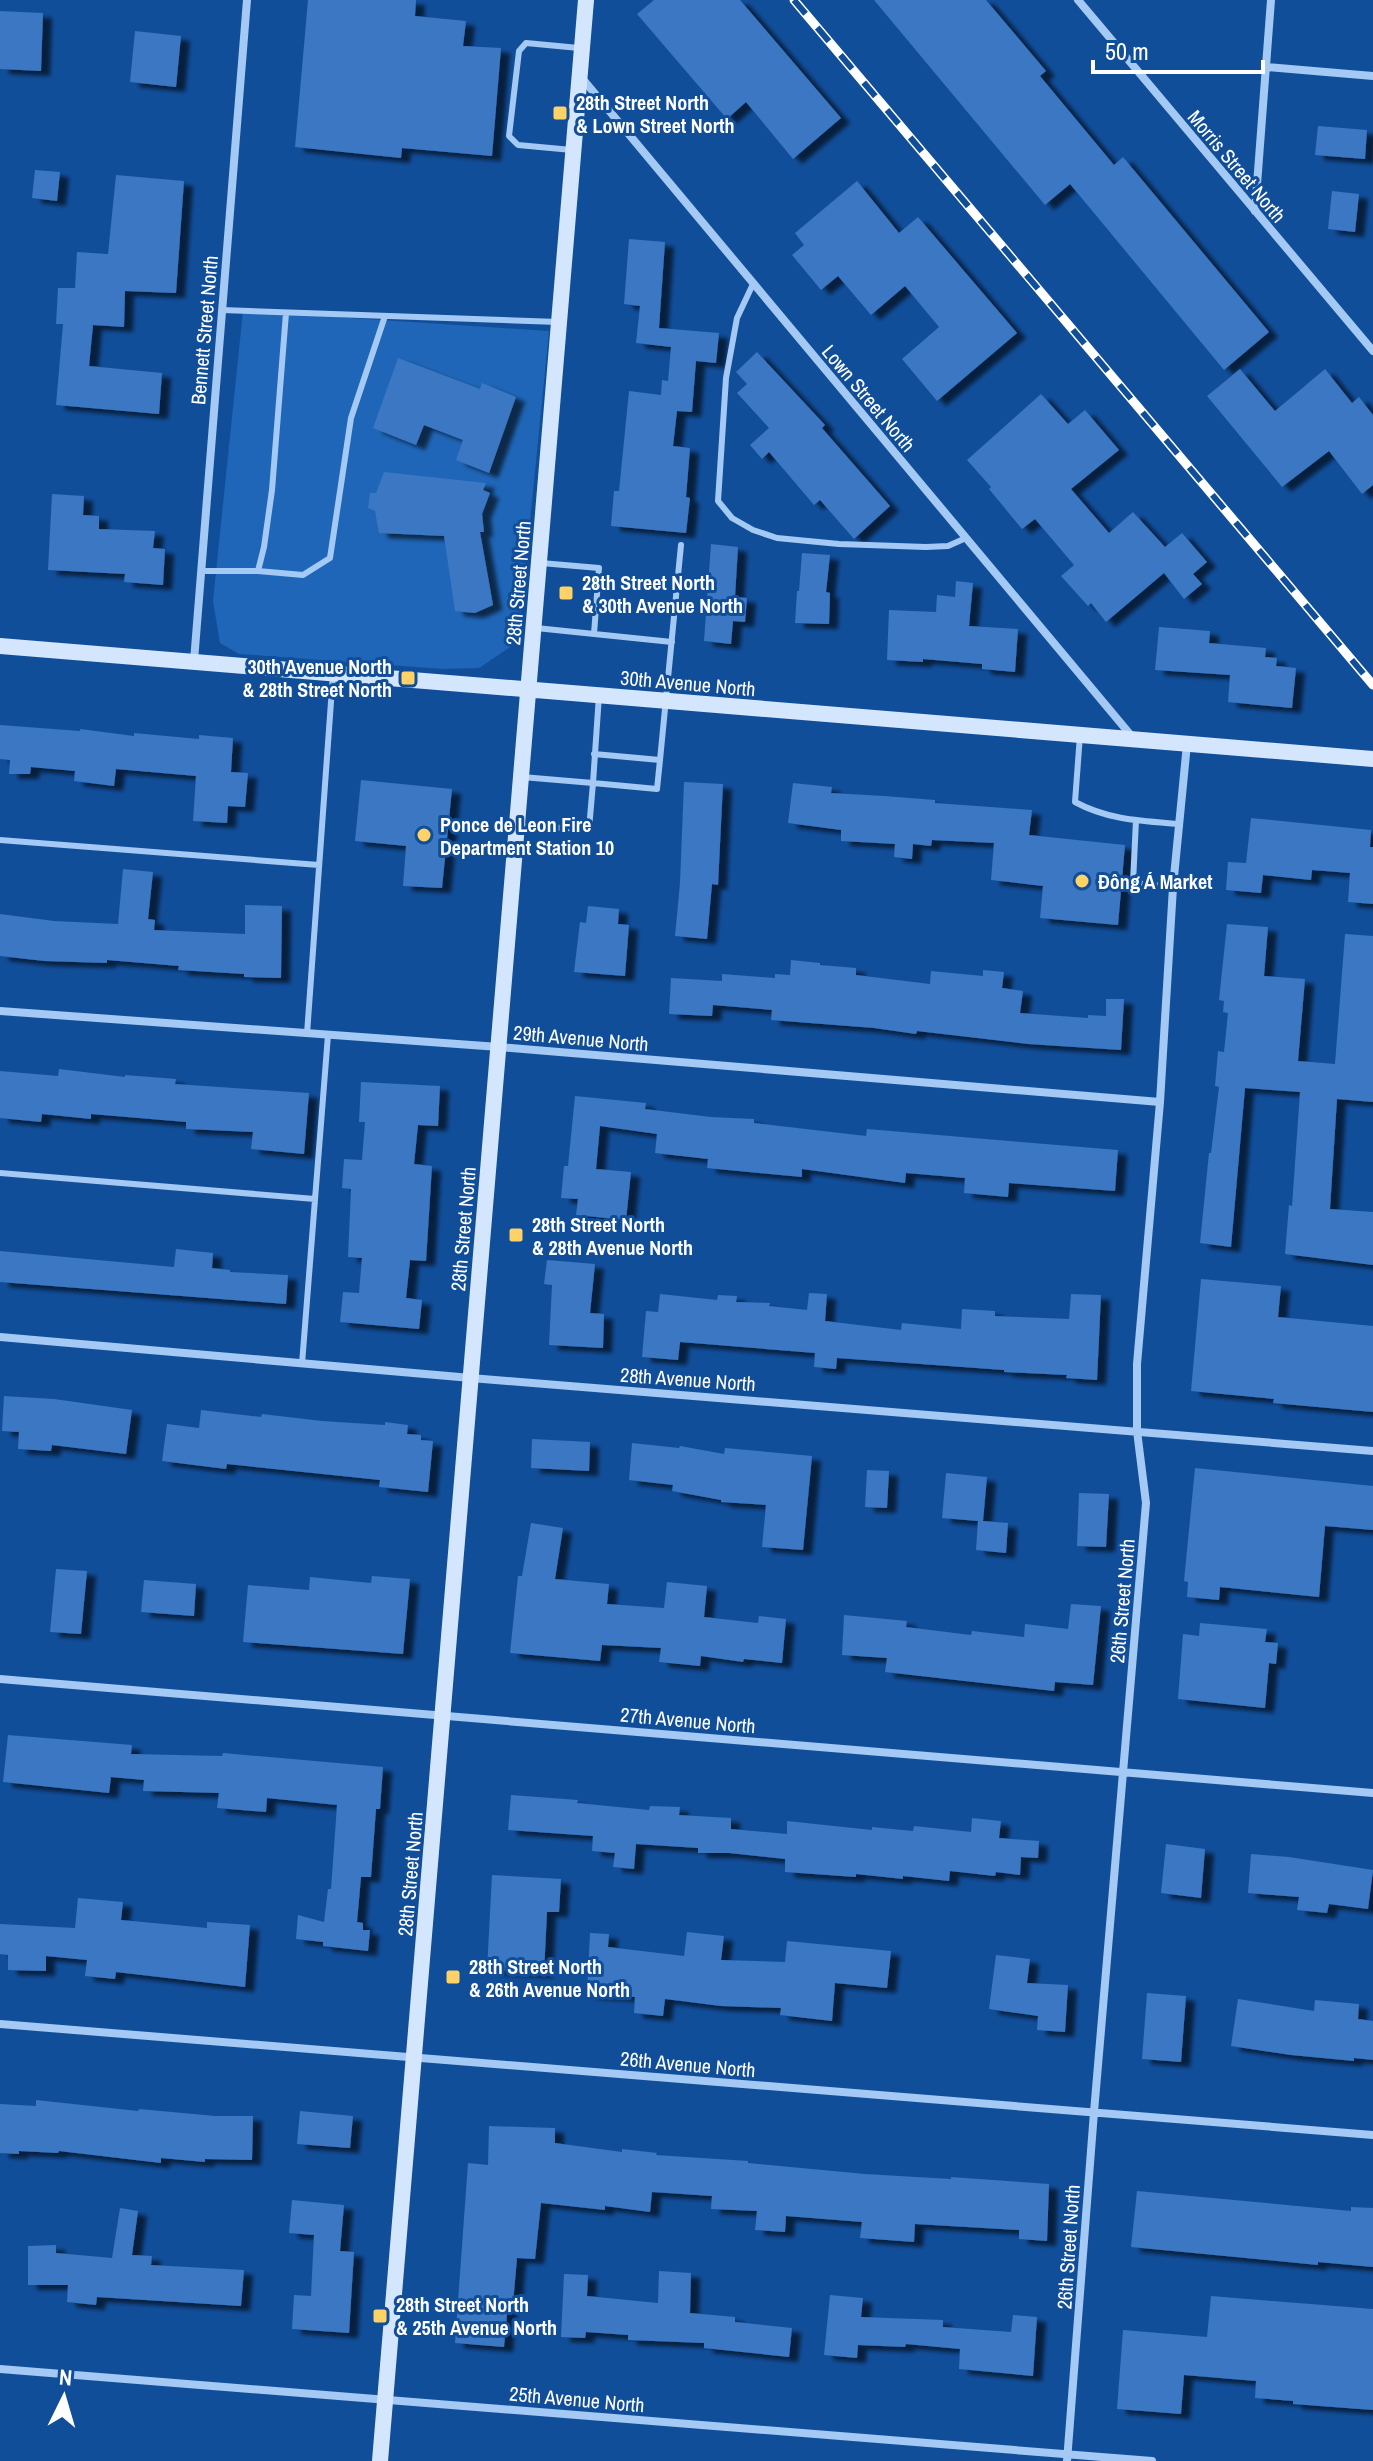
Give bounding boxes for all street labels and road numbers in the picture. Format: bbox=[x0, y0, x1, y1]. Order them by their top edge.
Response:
street label: Morris Street North bbox=[1182, 104, 1292, 228]
street label: Bennett Street North bbox=[184, 254, 224, 406]
street label: Lown Street North bbox=[816, 339, 922, 457]
street label: 28th Street North bbox=[499, 520, 537, 646]
street label: 30th Avenue North bbox=[619, 664, 757, 702]
street label: 29th Avenue North bbox=[512, 1019, 650, 1057]
street label: 28th Street North bbox=[444, 1166, 482, 1292]
street label: 28th Avenue North bbox=[619, 1361, 757, 1397]
street label: 26th Street North bbox=[1103, 1538, 1141, 1664]
street label: 27th Avenue North bbox=[619, 1701, 757, 1739]
street label: 28th Street North bbox=[391, 1811, 429, 1937]
street label: 26th Avenue North bbox=[619, 2045, 757, 2083]
street label: 26th Street North bbox=[1050, 2184, 1086, 2310]
street label: 25th Avenue North bbox=[508, 2380, 646, 2418]

